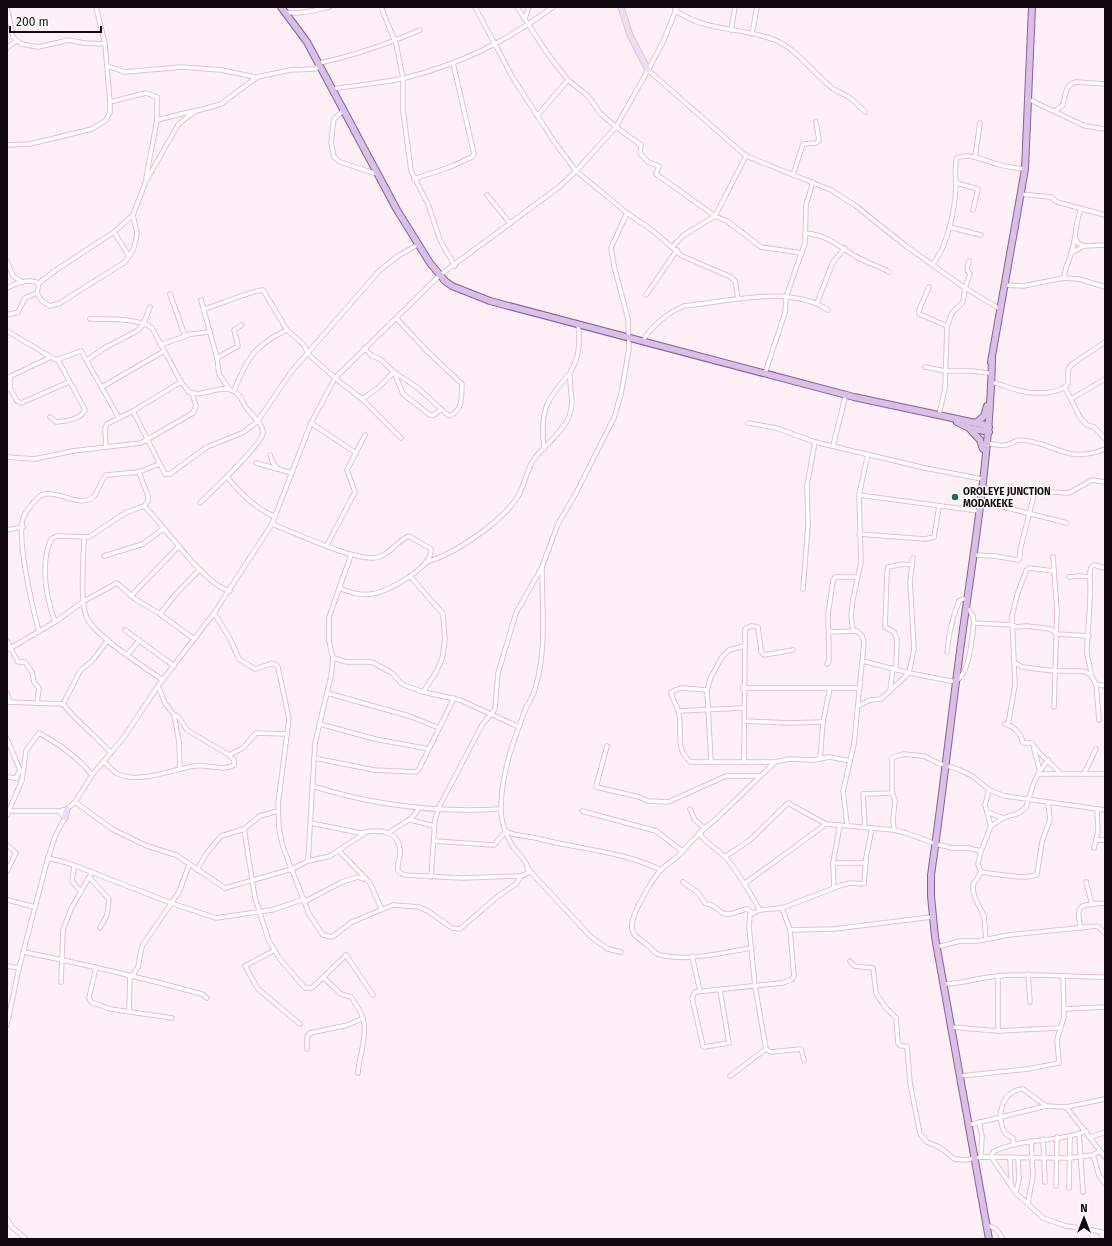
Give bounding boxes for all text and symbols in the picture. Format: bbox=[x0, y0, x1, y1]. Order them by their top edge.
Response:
scale bar bbox=[10, 8, 101, 34]
text: 200 m bbox=[16, 15, 49, 29]
place label: OROLEYE JUNCTION MODAKEKE bbox=[963, 486, 1051, 510]
marker: OROLEYE JUNCTION MODAKEKE bbox=[950, 492, 960, 502]
north arrow bbox=[1064, 1198, 1104, 1238]
text: N bbox=[1080, 1202, 1088, 1215]

